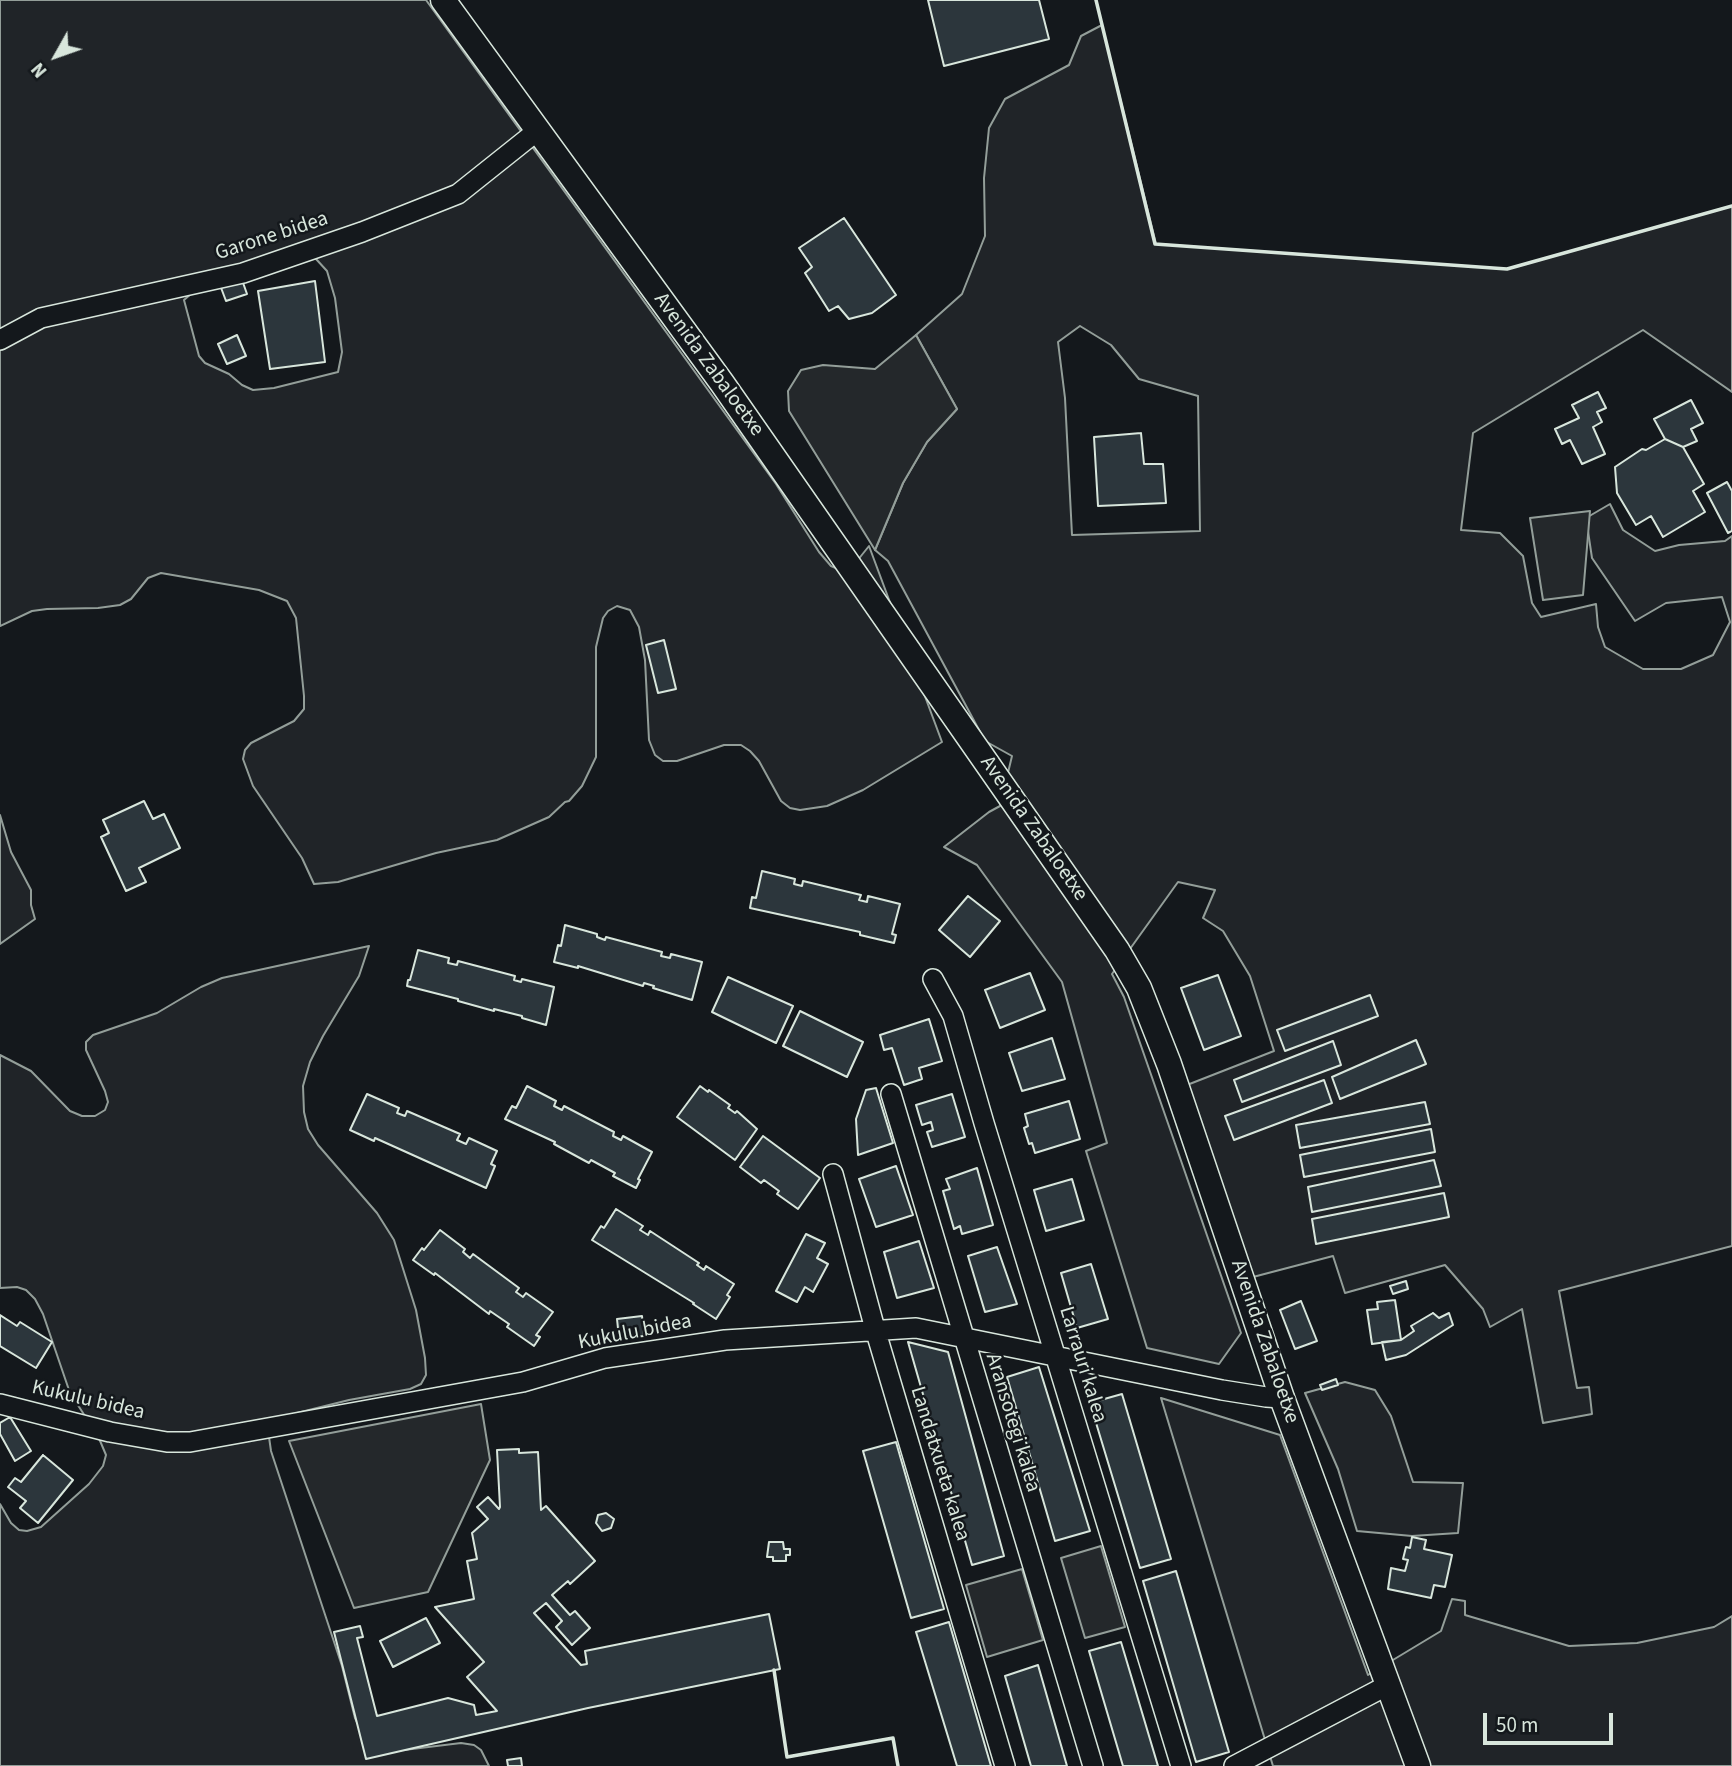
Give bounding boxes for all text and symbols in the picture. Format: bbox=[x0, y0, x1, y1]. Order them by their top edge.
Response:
north arrow bbox=[21, 21, 91, 91]
text: N bbox=[25, 56, 54, 83]
street label: Garone bidea bbox=[212, 207, 332, 267]
street label: Avenida Zabaloetxe bbox=[648, 288, 768, 442]
street label: Avenida Zabaloetxe bbox=[974, 752, 1092, 906]
street label: Avenida Zabaloetxe bbox=[1224, 1257, 1304, 1427]
street label: Larrauri kalea bbox=[1052, 1304, 1112, 1426]
street label: Kukulu bidea bbox=[576, 1310, 694, 1356]
street label: Aransotegi kalea bbox=[979, 1351, 1045, 1495]
street label: Kukulu bidea bbox=[29, 1376, 147, 1426]
street label: Landatxueta kalea bbox=[904, 1384, 974, 1544]
scale bar bbox=[1487, 1700, 1616, 1744]
text: 50 m bbox=[1496, 1710, 1538, 1740]

